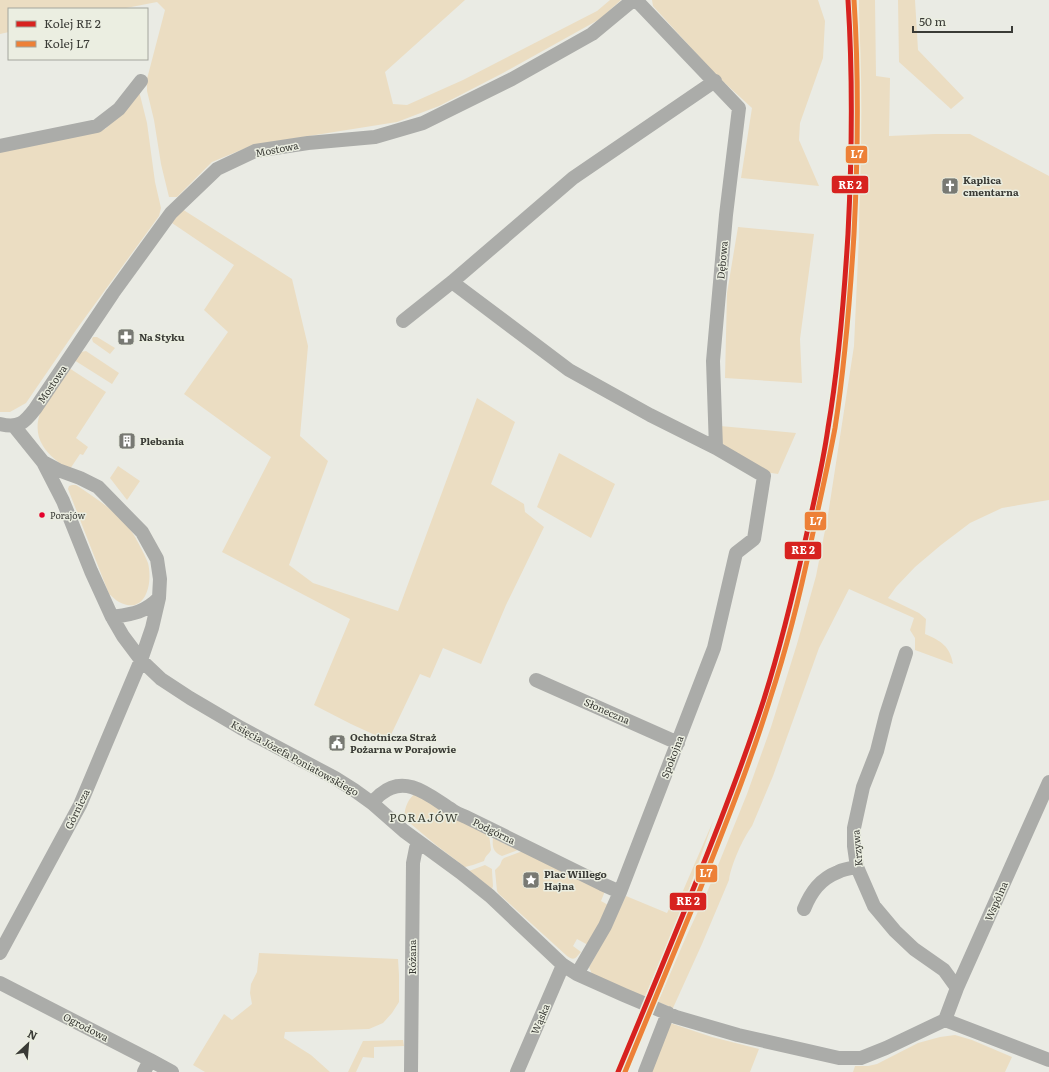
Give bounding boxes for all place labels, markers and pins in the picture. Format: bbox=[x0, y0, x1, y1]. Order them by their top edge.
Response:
place label: Kaplica cmentarna bbox=[963, 172, 1019, 199]
church icon: Kaplica cmentarna bbox=[940, 176, 960, 196]
pharmacy icon: Na Styku bbox=[116, 327, 136, 347]
place label: Na Styku bbox=[139, 329, 185, 344]
building icon: Plebania bbox=[117, 431, 137, 451]
place label: Plebania bbox=[140, 433, 184, 448]
place label: Porajów bbox=[50, 508, 86, 522]
marker: Porajów bbox=[37, 510, 47, 520]
place label: Ochotnicza Straż Pożarna w Porajowie bbox=[350, 729, 456, 756]
public building icon: Ochotnicza Straż Pożarna w Porajowie bbox=[327, 733, 347, 753]
place label: Plac Willego Hajna bbox=[544, 866, 607, 893]
place icon: Plac Willego Hajna bbox=[521, 870, 541, 890]

